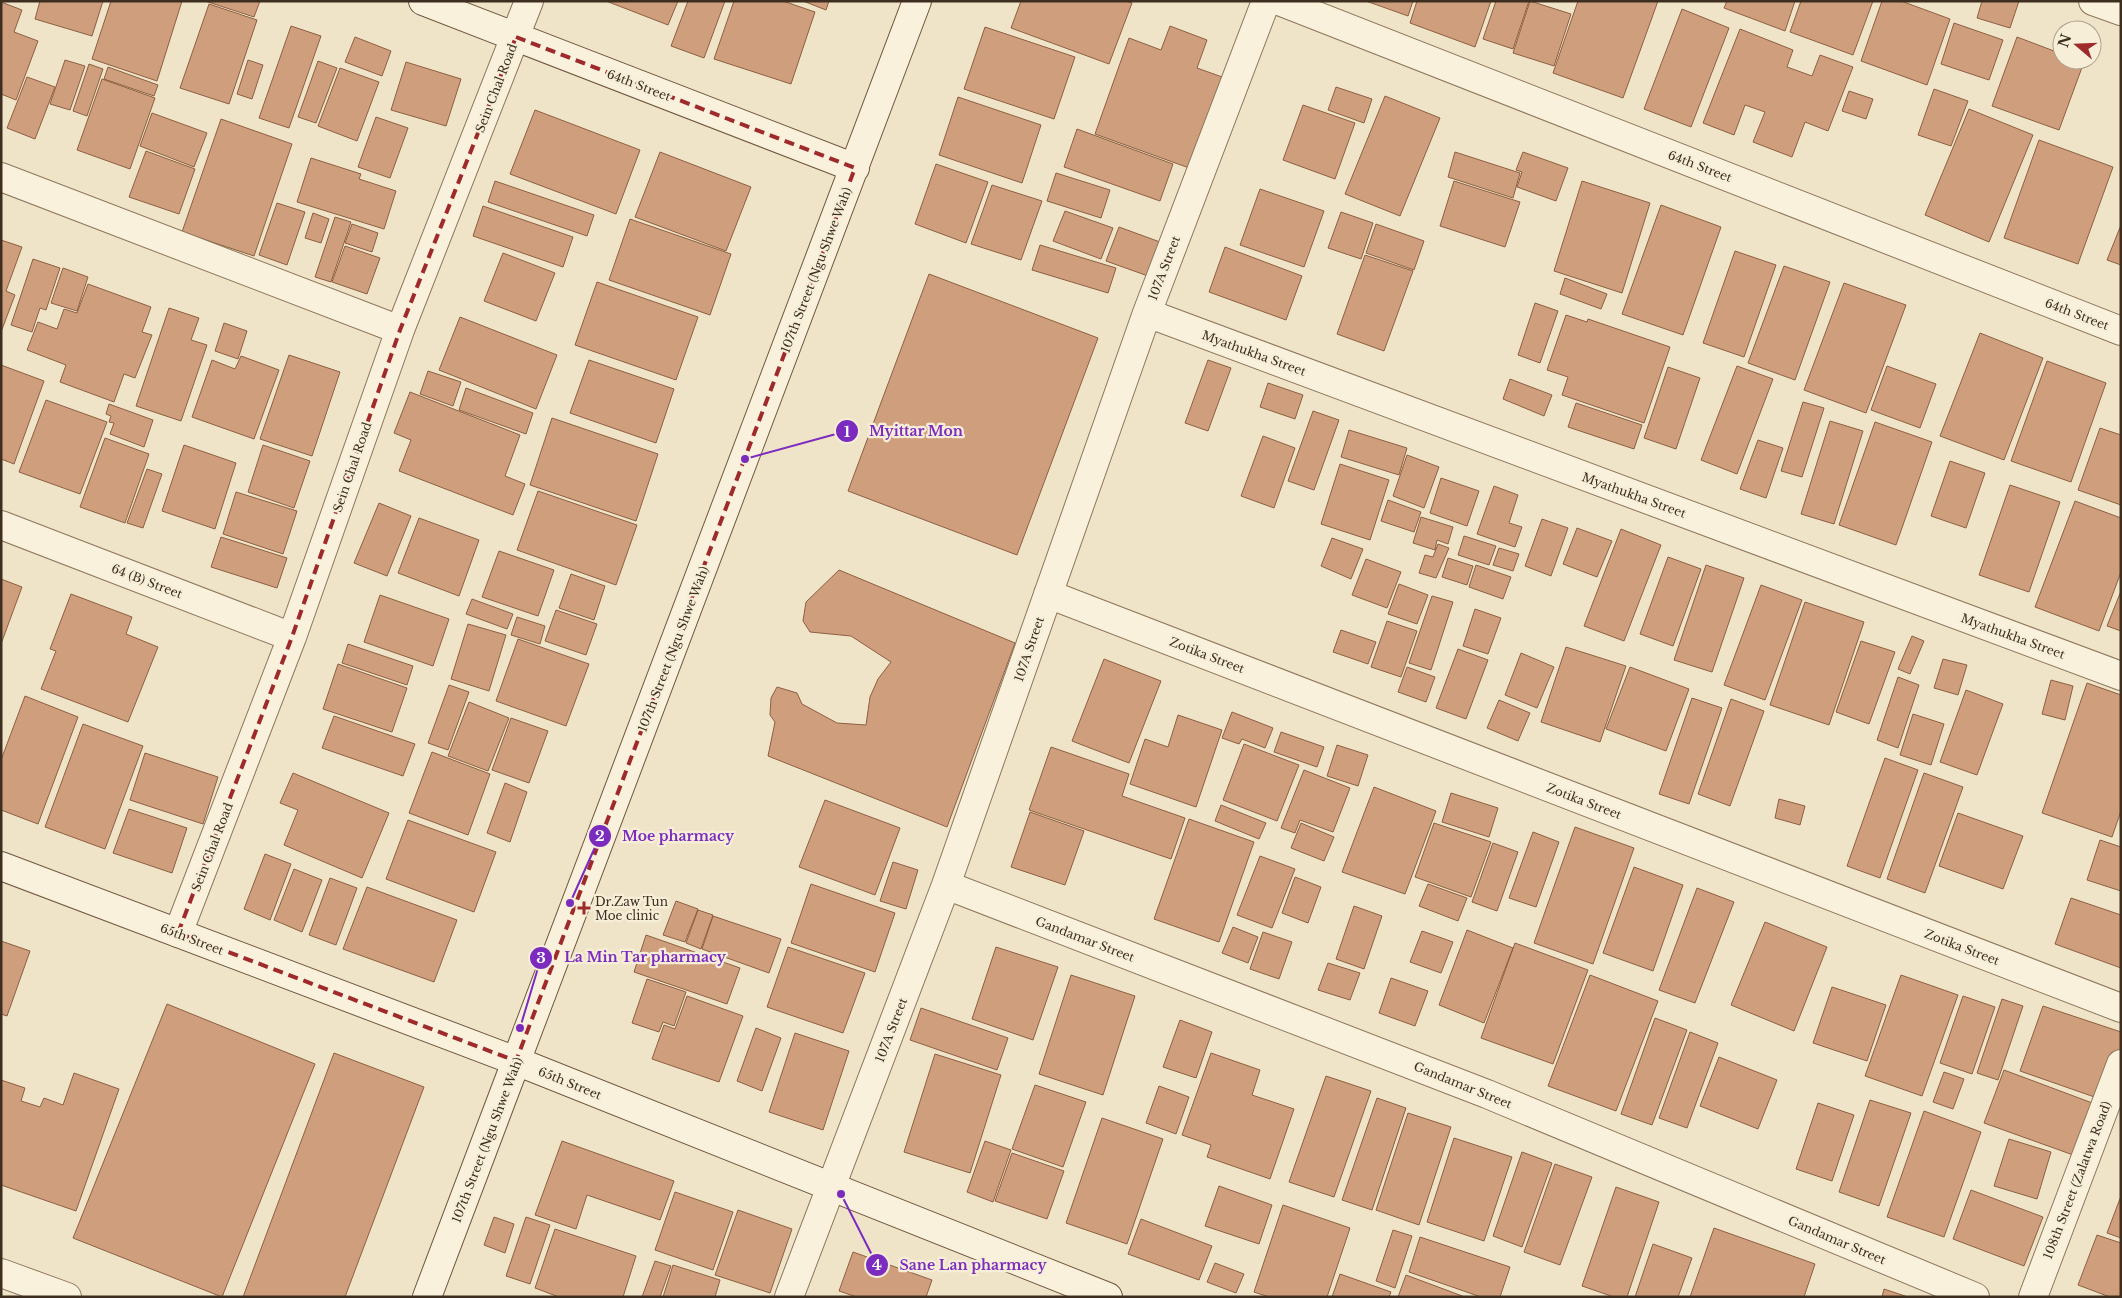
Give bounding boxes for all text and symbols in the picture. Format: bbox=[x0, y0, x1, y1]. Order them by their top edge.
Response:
north arrow bbox=[2052, 20, 2102, 70]
text: N bbox=[2054, 32, 2075, 50]
street label: Sein Chal Road bbox=[472, 41, 520, 135]
street label: 64th Street bbox=[605, 66, 673, 104]
street label: 64th Street bbox=[1666, 147, 1734, 185]
street label: 107th Street (Ngu Shwe Wah) bbox=[777, 185, 855, 355]
street label: 107A Street bbox=[1145, 233, 1183, 302]
street label: 64th Street bbox=[2043, 295, 2111, 333]
street label: Myathukha Street bbox=[1200, 327, 1308, 379]
callout: Myittar Mon bbox=[834, 417, 973, 446]
street label: Sein Chal Road bbox=[330, 420, 374, 514]
text: 1 bbox=[844, 422, 851, 441]
text: Myittar Mon bbox=[869, 422, 963, 440]
street label: Myathukha Street bbox=[1580, 469, 1688, 521]
street label: 64 (B) Street bbox=[109, 561, 185, 602]
street label: 107th Street (Ngu Shwe Wah) bbox=[634, 564, 712, 734]
street label: Myathukha Street bbox=[1959, 610, 2067, 662]
street label: 107A Street bbox=[1011, 614, 1047, 684]
street label: Zotika Street bbox=[1167, 634, 1247, 676]
street label: Zotika Street bbox=[1544, 780, 1624, 822]
street label: Sein Chal Road bbox=[188, 800, 236, 894]
callout: Moe pharmacy bbox=[587, 821, 744, 850]
text: 2 bbox=[595, 826, 605, 845]
text: Moe pharmacy bbox=[622, 827, 735, 845]
place label: Dr.Zaw Tun Moe clinic bbox=[595, 894, 668, 923]
marker: Dr.Zaw Tun Moe clinic bbox=[577, 901, 591, 915]
street label: Gandamar Street bbox=[1033, 913, 1137, 965]
street label: 65th Street bbox=[158, 920, 226, 958]
street label: Zotika Street bbox=[1922, 926, 2002, 968]
callout: La Min Tar pharmacy bbox=[528, 943, 736, 972]
text: 3 bbox=[536, 948, 546, 967]
text: La Min Tar pharmacy bbox=[564, 948, 727, 966]
street label: 107A Street bbox=[872, 995, 910, 1064]
street label: 107th Street (Ngu Shwe Wah) bbox=[448, 1055, 526, 1225]
street label: Gandamar Street bbox=[1412, 1058, 1515, 1112]
street label: 65th Street bbox=[536, 1064, 604, 1103]
street label: 108th Street (Zalatwa Road) bbox=[2040, 1099, 2114, 1261]
street label: Gandamar Street bbox=[1786, 1213, 1888, 1268]
callout: Sane Lan pharmacy bbox=[864, 1250, 1056, 1279]
text: 4 bbox=[872, 1255, 882, 1274]
text: Sane Lan pharmacy bbox=[899, 1256, 1048, 1274]

